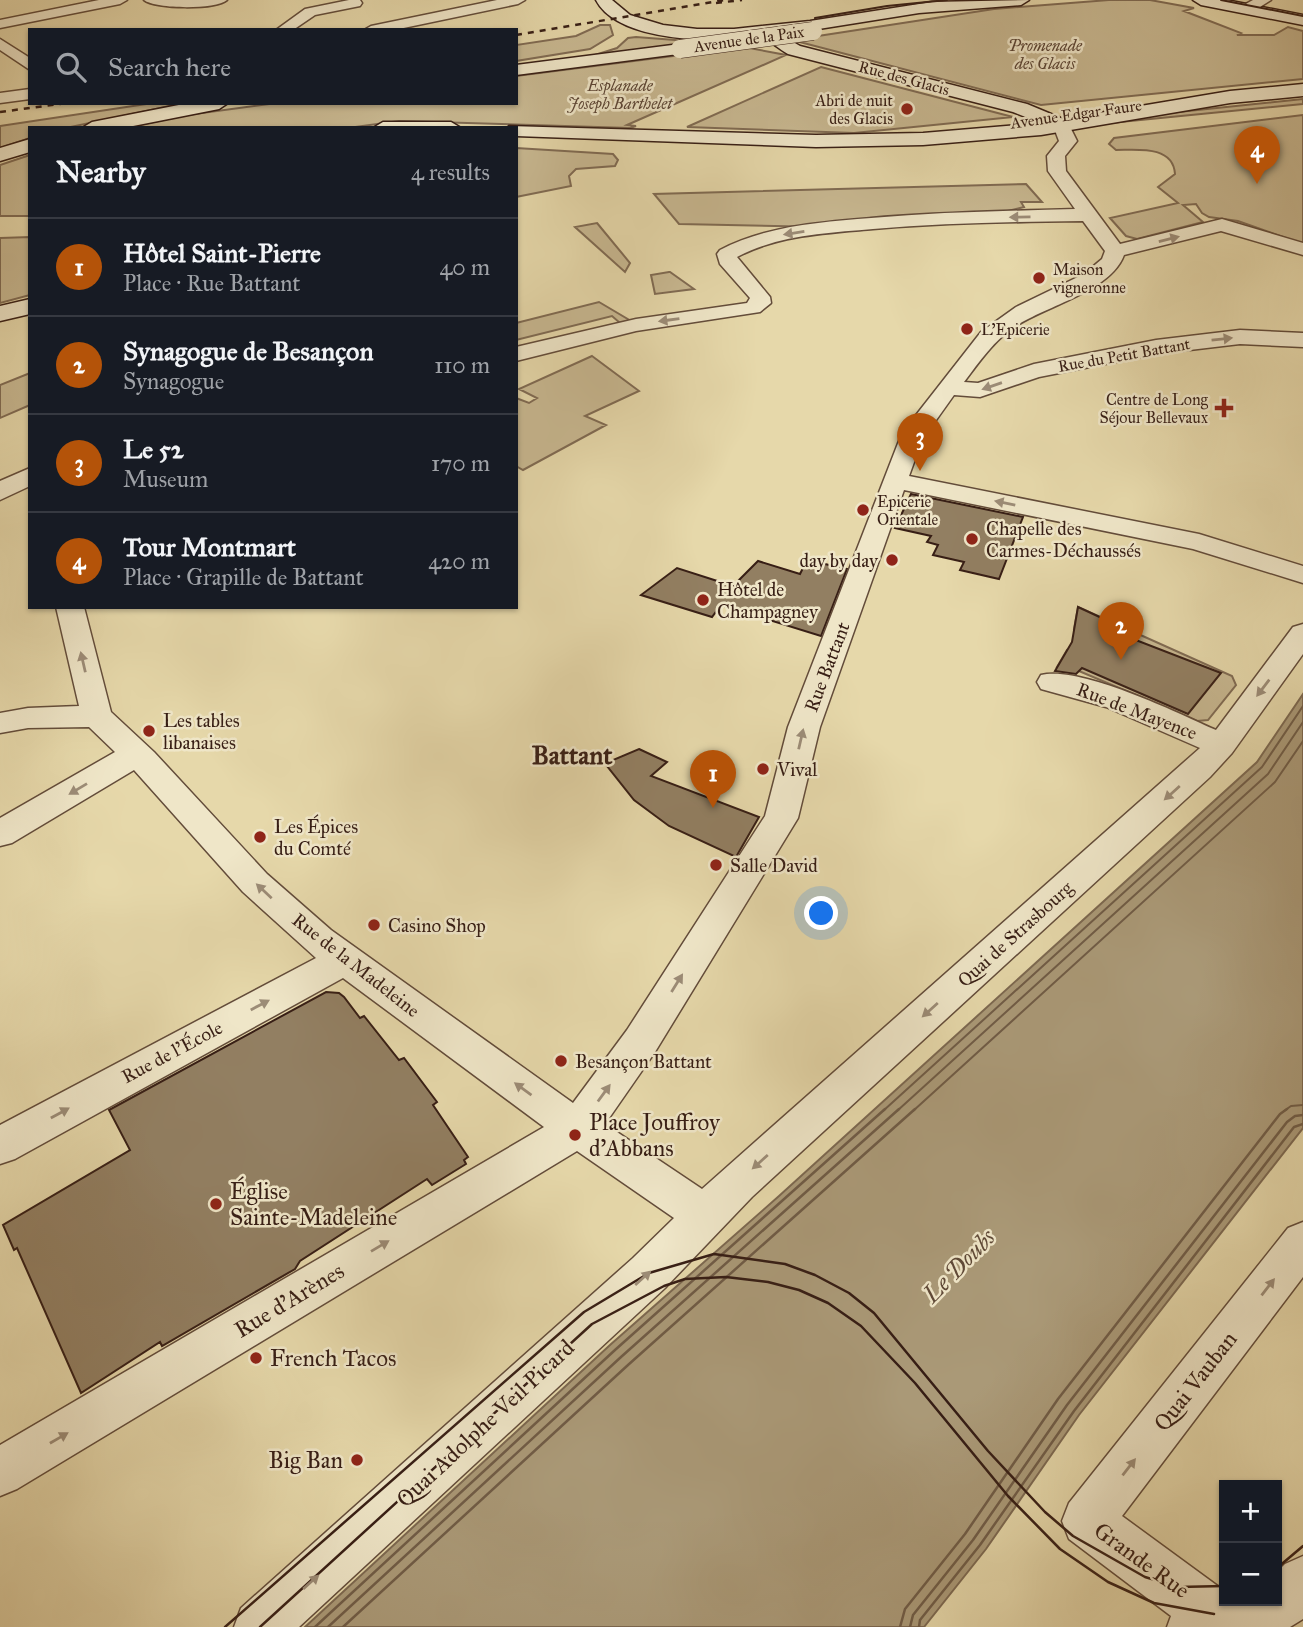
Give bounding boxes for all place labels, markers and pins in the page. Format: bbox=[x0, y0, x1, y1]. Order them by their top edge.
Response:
place label: Abri de nuit des Glacis bbox=[814, 91, 893, 128]
marker: Abri de nuit des Glacis bbox=[899, 101, 915, 117]
pin: 4 bbox=[1234, 126, 1280, 184]
place label: Maison vigneronne bbox=[1052, 260, 1126, 298]
marker: Maison vigneronne bbox=[1031, 270, 1047, 286]
place label: L'Epicerie bbox=[981, 320, 1050, 339]
marker: L'Epicerie bbox=[959, 321, 975, 337]
place label: Centre de Long Séjour Bellevaux bbox=[1100, 390, 1209, 427]
marker: Centre de Long Séjour Bellevaux bbox=[1214, 398, 1234, 418]
pin: 3 bbox=[897, 413, 943, 471]
place label: Epicerie Orientale bbox=[877, 492, 938, 529]
marker: Epicerie Orientale bbox=[855, 502, 871, 518]
place label: Chapelle des Carmes-Déchaussés bbox=[986, 517, 1141, 562]
marker: Chapelle des Carmes-Déchaussés bbox=[964, 531, 980, 547]
place label: day by day bbox=[799, 549, 879, 572]
marker: day by day bbox=[884, 552, 900, 568]
place label: Hôtel de Champagney bbox=[717, 578, 819, 624]
marker: Hôtel de Champagney bbox=[695, 592, 711, 608]
pin: 2 bbox=[1098, 602, 1144, 660]
place label: Les tables libanaises bbox=[163, 709, 240, 754]
marker: Les tables libanaises bbox=[141, 723, 157, 739]
pin: 1 bbox=[690, 750, 736, 808]
place label: Vival bbox=[776, 758, 818, 781]
marker: Vival bbox=[755, 761, 771, 777]
place label: Les Épices du Comté bbox=[274, 814, 358, 860]
marker: Les Épices du Comté bbox=[252, 829, 268, 845]
place label: Salle David bbox=[730, 854, 818, 877]
marker: Salle David bbox=[708, 857, 724, 873]
place label: Casino Shop bbox=[388, 914, 486, 937]
marker: Casino Shop bbox=[366, 917, 382, 933]
place label: Besançon Battant bbox=[575, 1050, 712, 1073]
marker: Besançon Battant bbox=[553, 1053, 569, 1069]
place label: Place Jouffroy d'Abbans bbox=[589, 1108, 721, 1162]
marker: Place Jouffroy d'Abbans bbox=[567, 1127, 583, 1143]
place label: Église Sainte-Madeleine bbox=[230, 1176, 397, 1231]
marker: Église Sainte-Madeleine bbox=[208, 1196, 224, 1212]
place label: French Tacos bbox=[270, 1344, 396, 1372]
marker: French Tacos bbox=[248, 1350, 264, 1366]
place label: Big Ban bbox=[269, 1446, 343, 1475]
marker: Big Ban bbox=[349, 1452, 365, 1468]

